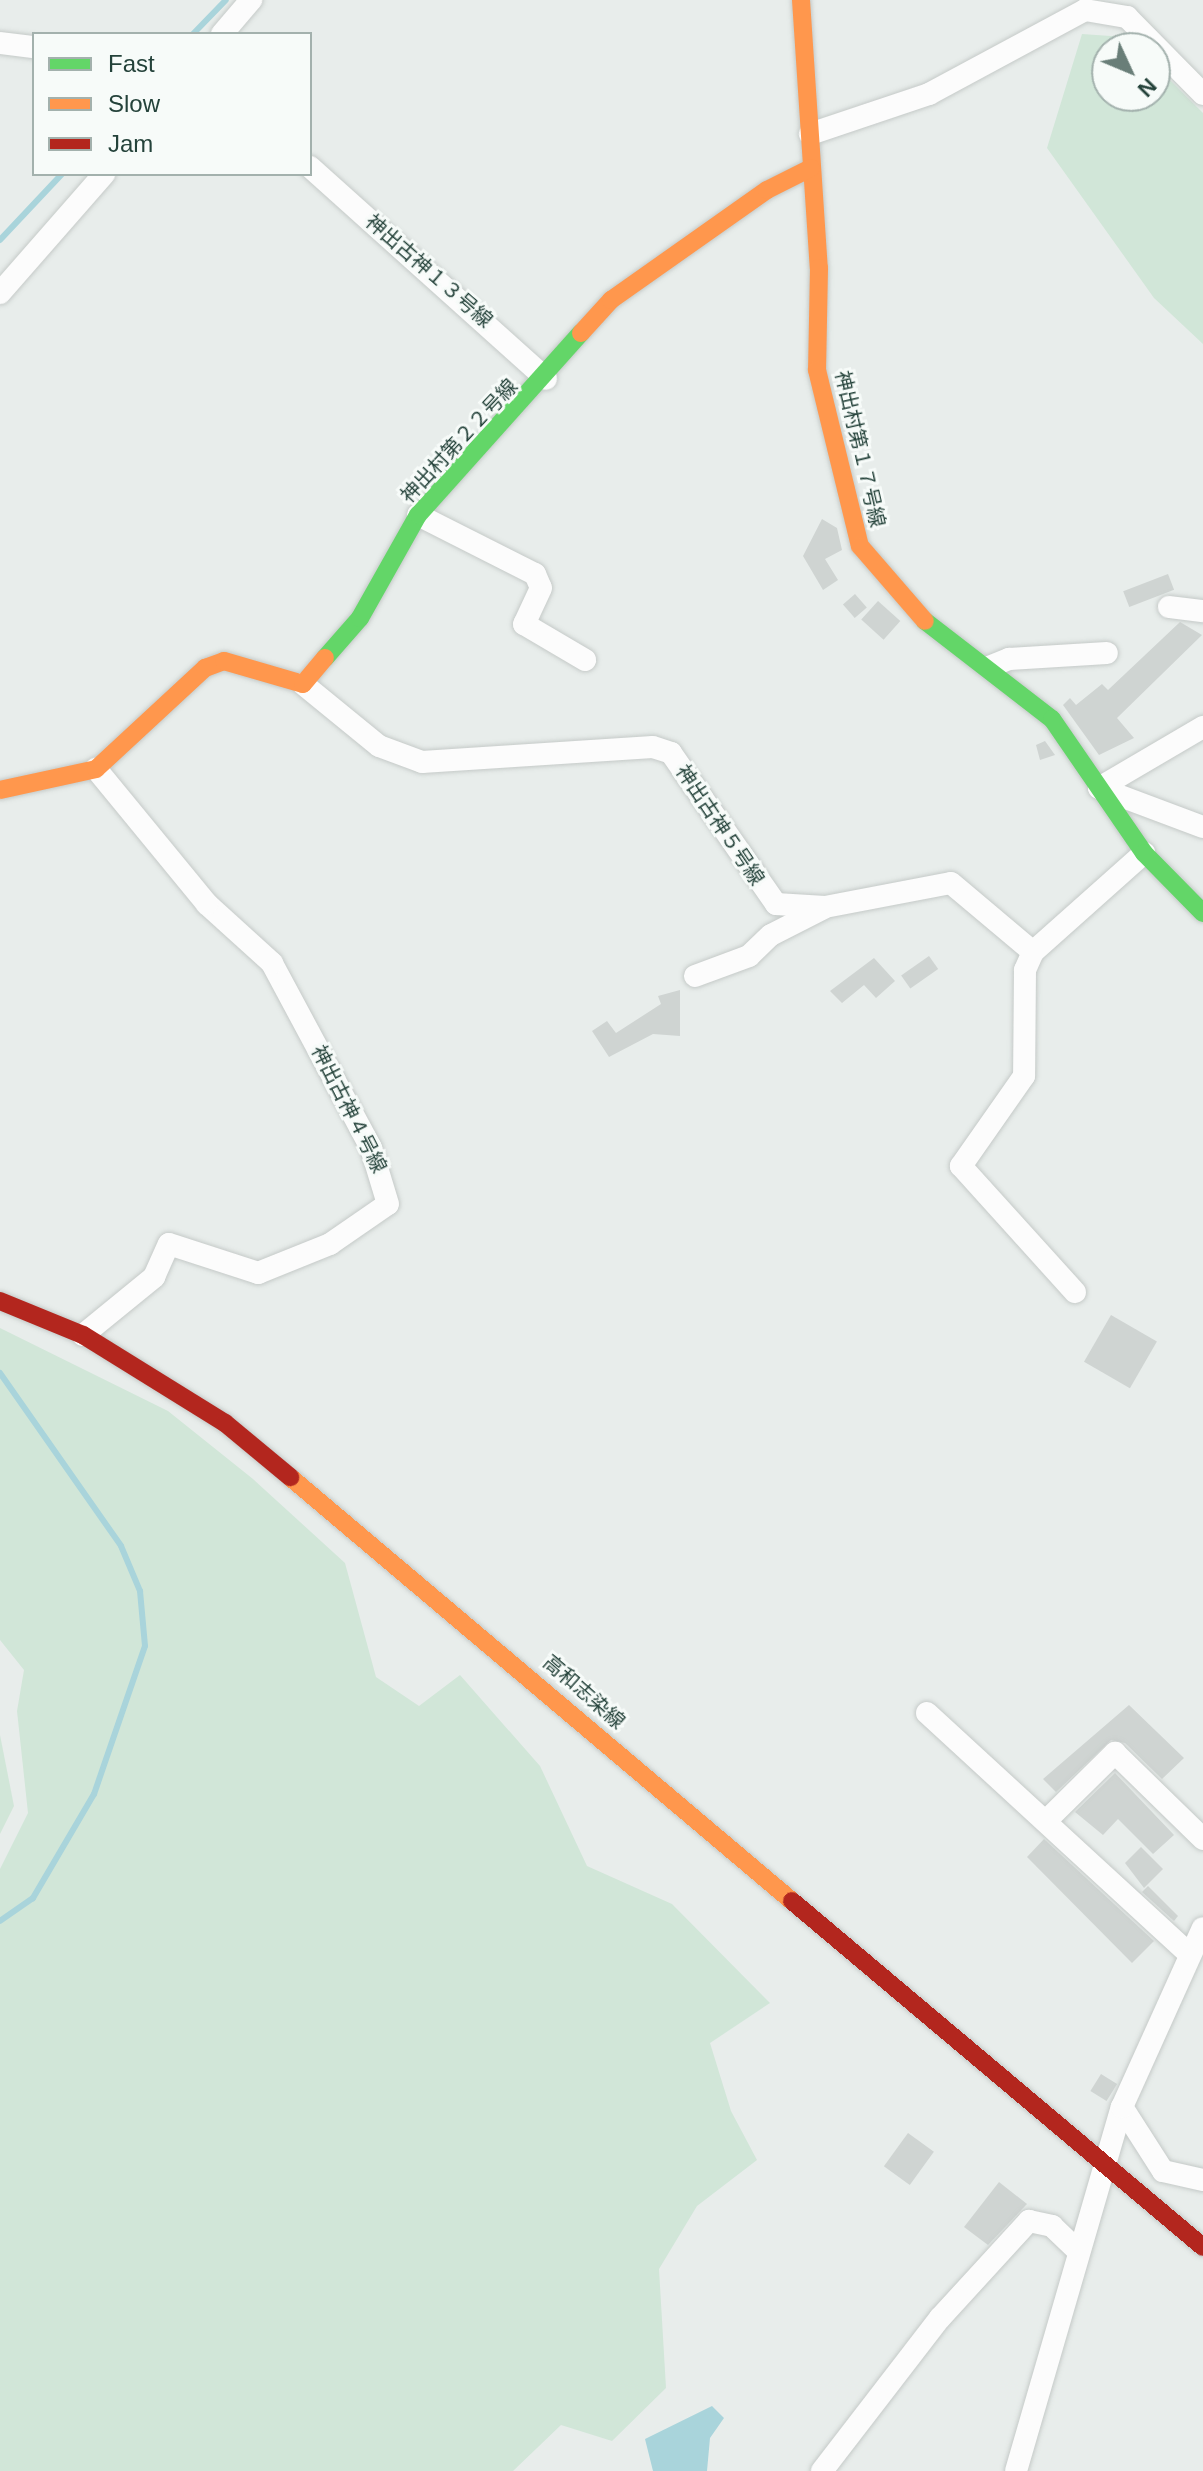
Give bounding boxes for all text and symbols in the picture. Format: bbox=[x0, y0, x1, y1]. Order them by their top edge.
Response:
legend bbox=[32, 32, 312, 176]
north arrow bbox=[1091, 32, 1171, 112]
text: Fast bbox=[108, 50, 155, 77]
text: N bbox=[1133, 73, 1162, 102]
text: Slow bbox=[108, 90, 160, 117]
text: Jam bbox=[108, 130, 153, 157]
street label: 神出古神１３号線 bbox=[361, 209, 497, 333]
street label: 神出村第１７号線 bbox=[830, 368, 890, 530]
street label: 神出村第２２号線 bbox=[396, 374, 522, 508]
street label: 神出古神５号線 bbox=[671, 760, 769, 890]
street label: 神出古神４号線 bbox=[307, 1041, 391, 1177]
street label: 高和志染線 bbox=[538, 1650, 630, 1734]

